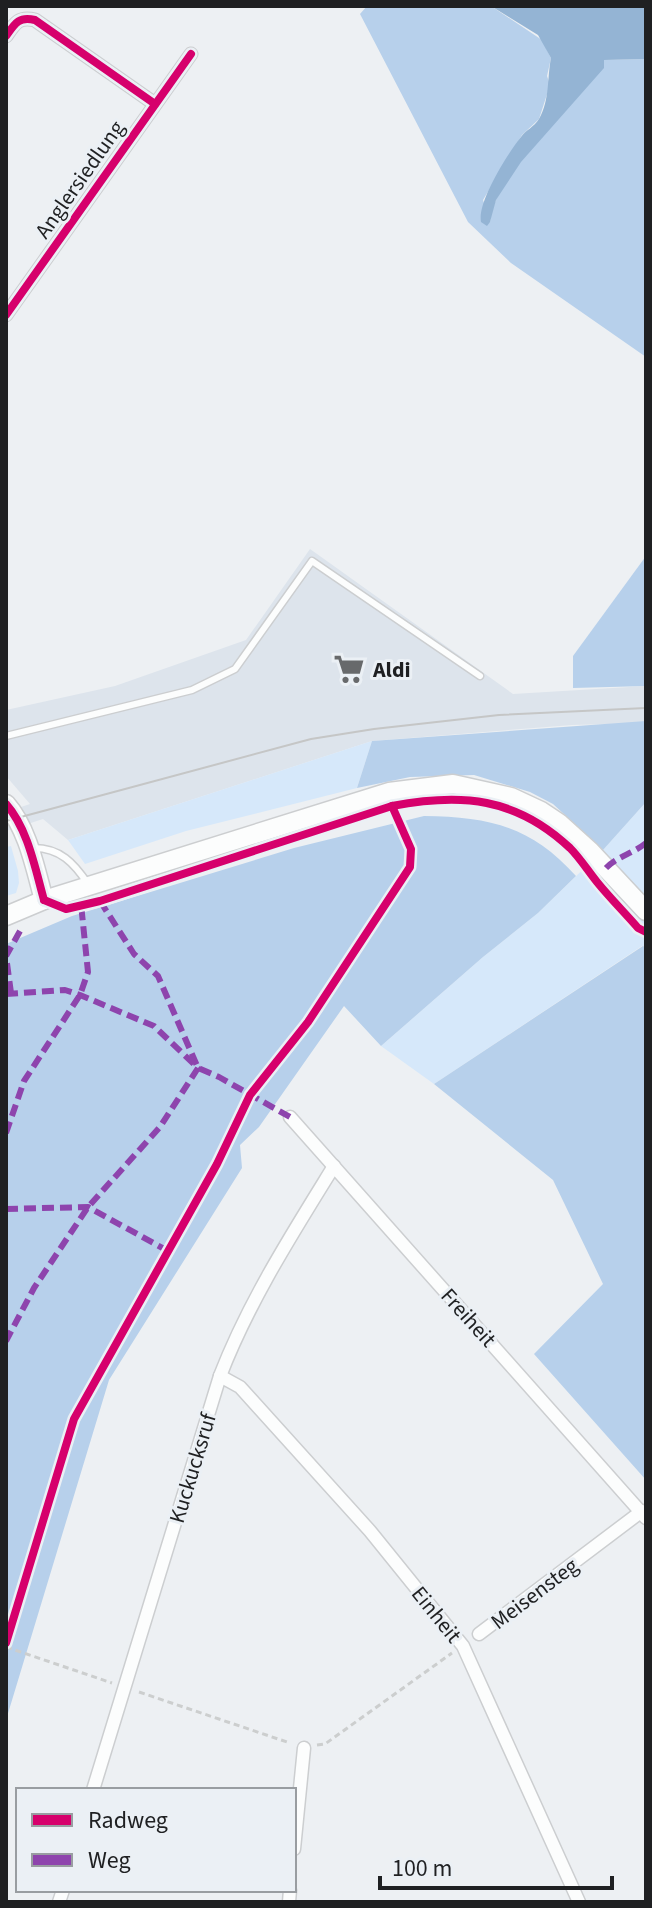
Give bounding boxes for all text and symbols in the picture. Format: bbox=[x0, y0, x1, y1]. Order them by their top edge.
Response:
street label: Anglersiedlung bbox=[27, 114, 132, 245]
supermarket icon: Aldi bbox=[332, 652, 366, 686]
place label: Aldi bbox=[372, 654, 411, 686]
street label: Freiheit bbox=[433, 1281, 504, 1355]
street label: Kuckucksruf bbox=[161, 1408, 225, 1527]
street label: Meisensteg bbox=[484, 1550, 585, 1637]
street label: Einheit bbox=[403, 1579, 469, 1650]
legend bbox=[16, 1788, 296, 1892]
text: Radweg bbox=[88, 1803, 168, 1838]
scale bar bbox=[380, 1840, 612, 1890]
text: Weg bbox=[88, 1843, 131, 1878]
text: 100 m bbox=[392, 1851, 452, 1886]

